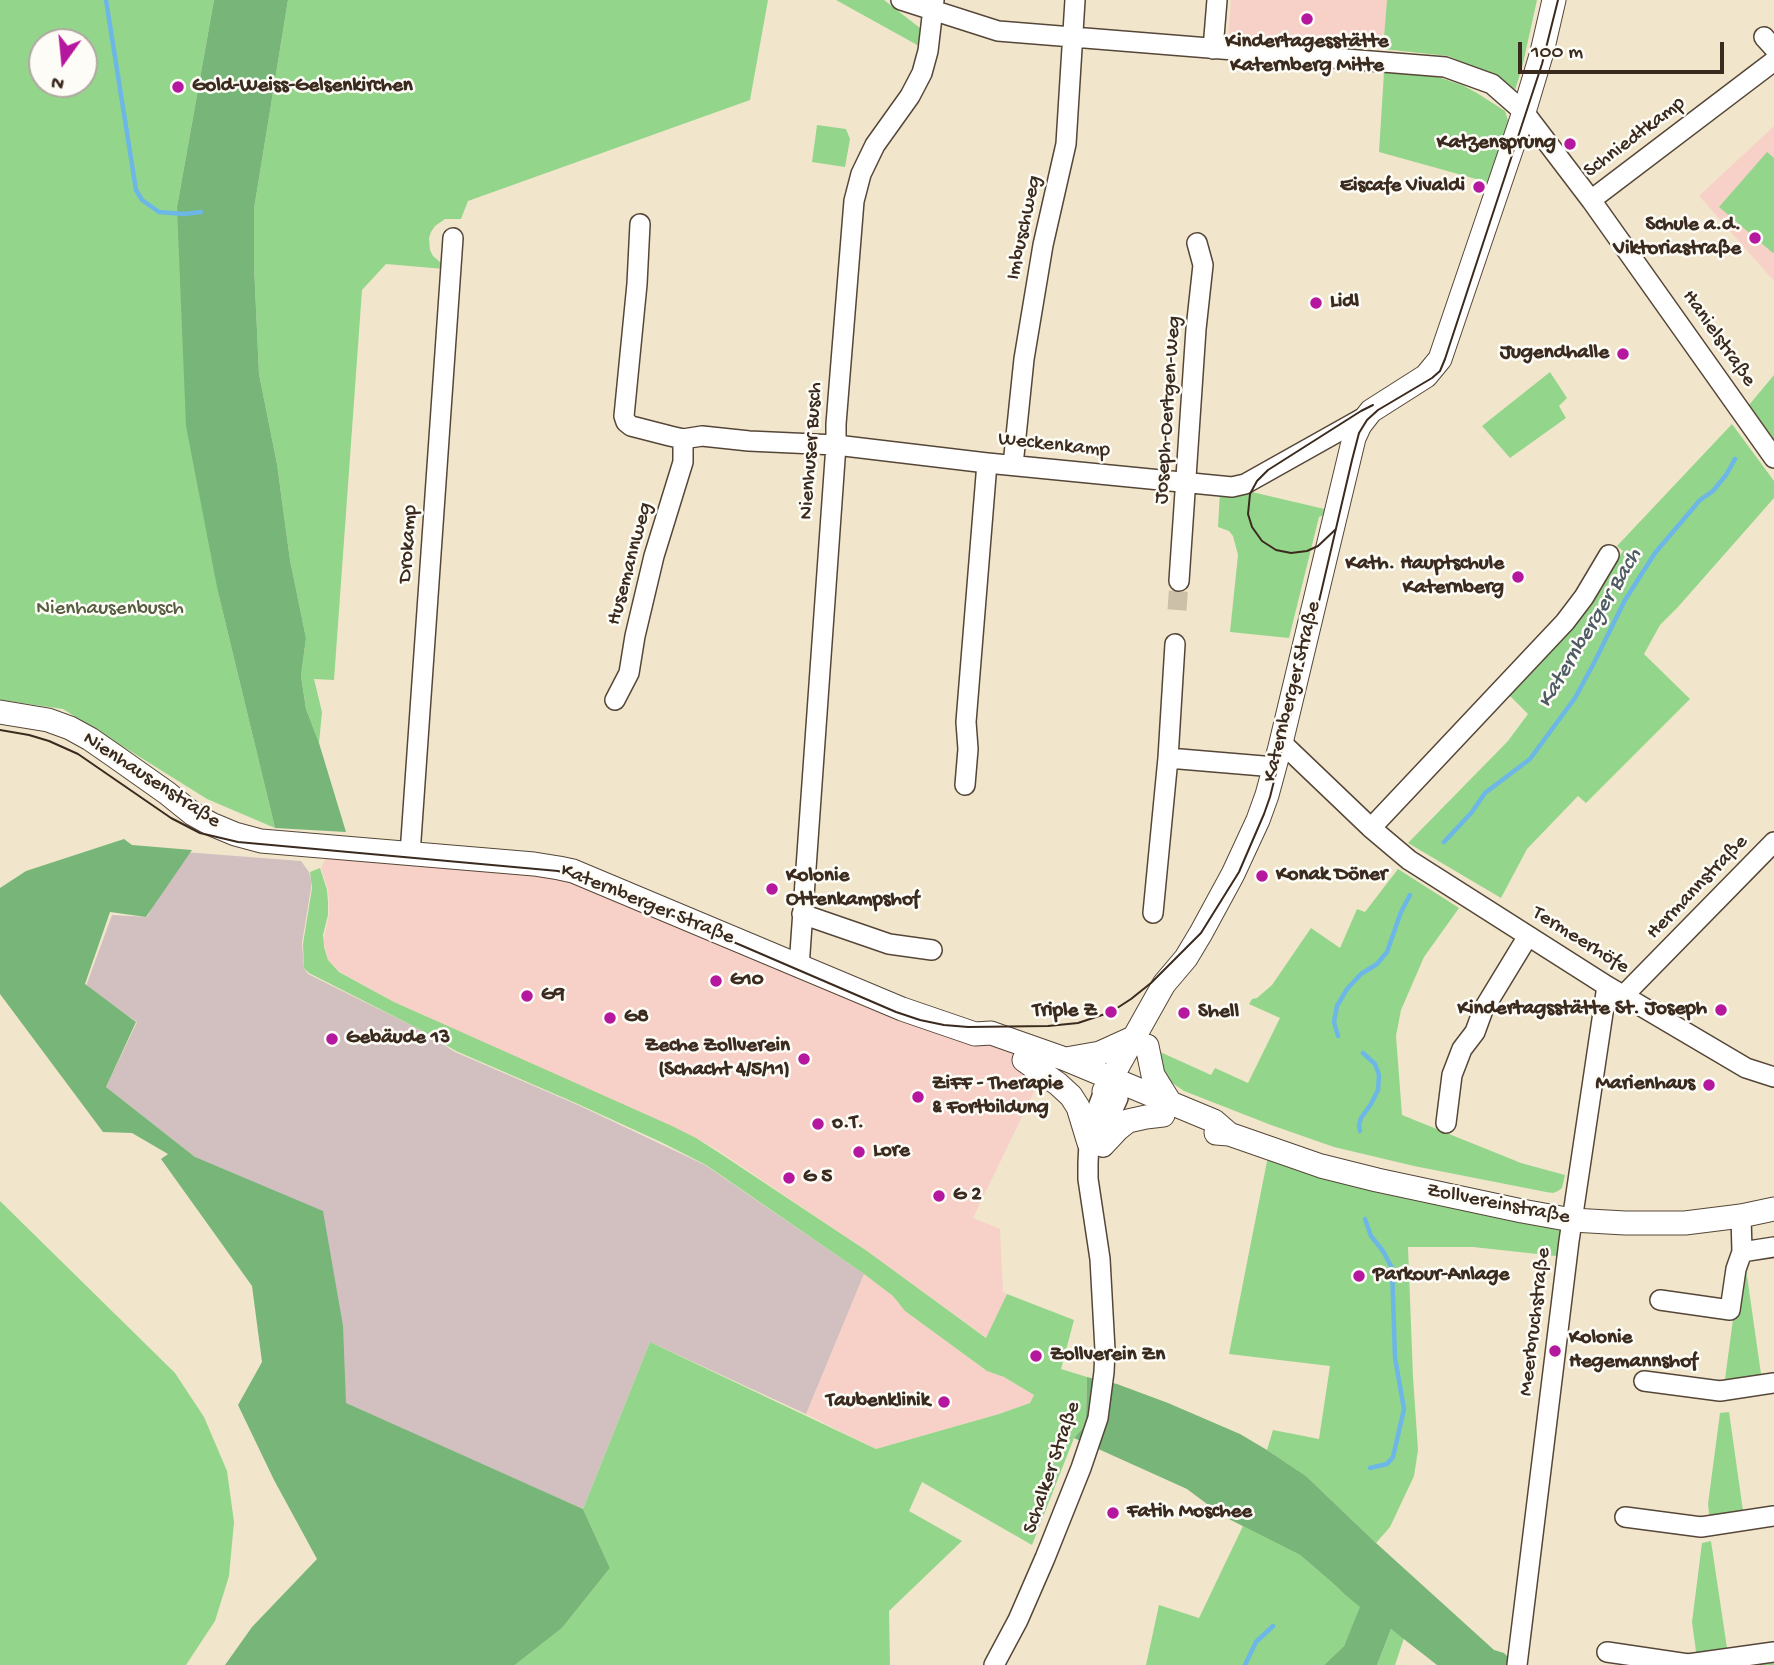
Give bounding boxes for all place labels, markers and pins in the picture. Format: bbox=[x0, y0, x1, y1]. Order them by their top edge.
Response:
marker: Kindertagesstätte Katernberg Mitte bbox=[1299, 11, 1315, 27]
place label: Kindertagesstätte Katernberg Mitte bbox=[1225, 30, 1389, 80]
place label: Gold-Weiss-Gelsenkirchen bbox=[192, 74, 413, 100]
marker: Gold-Weiss-Gelsenkirchen bbox=[170, 79, 186, 95]
place label: Katzensprung bbox=[1437, 131, 1556, 157]
marker: Katzensprung bbox=[1562, 136, 1578, 152]
place label: Eiscafe Vivaldi bbox=[1340, 174, 1465, 200]
marker: Eiscafe Vivaldi bbox=[1471, 179, 1487, 195]
place label: Schule a.d. Viktoriastraße bbox=[1613, 213, 1741, 263]
marker: Schule a.d. Viktoriastraße bbox=[1747, 230, 1763, 246]
place label: Lidl bbox=[1330, 290, 1359, 316]
marker: Lidl bbox=[1308, 295, 1324, 311]
place label: Jugendhalle bbox=[1500, 341, 1609, 367]
marker: Jugendhalle bbox=[1615, 346, 1631, 362]
place label: Kath. Hauptschule Katernberg bbox=[1345, 552, 1504, 602]
marker: Kath. Hauptschule Katernberg bbox=[1510, 569, 1526, 585]
place label: Konak Döner bbox=[1276, 863, 1387, 889]
place label: Kolonie Ottenkampshof bbox=[786, 864, 919, 914]
marker: Konak Döner bbox=[1254, 868, 1270, 884]
marker: Kolonie Ottenkampshof bbox=[764, 881, 780, 897]
place label: G10 bbox=[730, 968, 764, 994]
marker: G10 bbox=[708, 973, 724, 989]
place label: G9 bbox=[541, 983, 565, 1009]
marker: G9 bbox=[519, 988, 535, 1004]
place label: Kindertagsstätte St. Joseph bbox=[1457, 997, 1707, 1023]
place label: Triple Z bbox=[1033, 999, 1097, 1025]
place label: Shell bbox=[1198, 1000, 1239, 1026]
marker: Kindertagsstätte St. Joseph bbox=[1713, 1002, 1729, 1018]
marker: Triple Z bbox=[1103, 1004, 1119, 1020]
place label: G8 bbox=[624, 1005, 649, 1031]
marker: Shell bbox=[1176, 1005, 1192, 1021]
marker: G8 bbox=[602, 1010, 618, 1026]
place label: Gebäude 13 bbox=[346, 1026, 450, 1052]
marker: Gebäude 13 bbox=[324, 1031, 340, 1047]
place label: Zeche Zollverein (Schacht 4/5/11) bbox=[645, 1034, 790, 1084]
marker: Zeche Zollverein (Schacht 4/5/11) bbox=[796, 1051, 812, 1067]
place label: ZiFF - Therapie & Fortbildung bbox=[932, 1072, 1063, 1122]
place label: Marienhaus bbox=[1595, 1072, 1695, 1098]
marker: Marienhaus bbox=[1701, 1077, 1717, 1093]
marker: ZiFF - Therapie & Fortbildung bbox=[910, 1089, 926, 1105]
place label: o.T. bbox=[832, 1111, 864, 1137]
marker: o.T. bbox=[810, 1116, 826, 1132]
place label: Lore bbox=[873, 1139, 910, 1165]
marker: Lore bbox=[851, 1144, 867, 1160]
place label: G 5 bbox=[803, 1165, 832, 1191]
marker: G 5 bbox=[781, 1170, 797, 1186]
place label: G 2 bbox=[953, 1183, 982, 1209]
marker: G 2 bbox=[931, 1188, 947, 1204]
place label: Parkour-Anlage bbox=[1373, 1263, 1509, 1289]
marker: Parkour-Anlage bbox=[1351, 1268, 1367, 1284]
place label: Kolonie Hegemannshof bbox=[1569, 1326, 1697, 1376]
place label: Zollverein Zn bbox=[1050, 1343, 1165, 1369]
marker: Kolonie Hegemannshof bbox=[1547, 1343, 1563, 1359]
marker: Zollverein Zn bbox=[1028, 1348, 1044, 1364]
place label: Taubenklinik bbox=[826, 1389, 930, 1415]
marker: Taubenklinik bbox=[936, 1394, 952, 1410]
place label: Fatih Moschee bbox=[1127, 1500, 1252, 1526]
marker: Fatih Moschee bbox=[1105, 1505, 1121, 1521]

